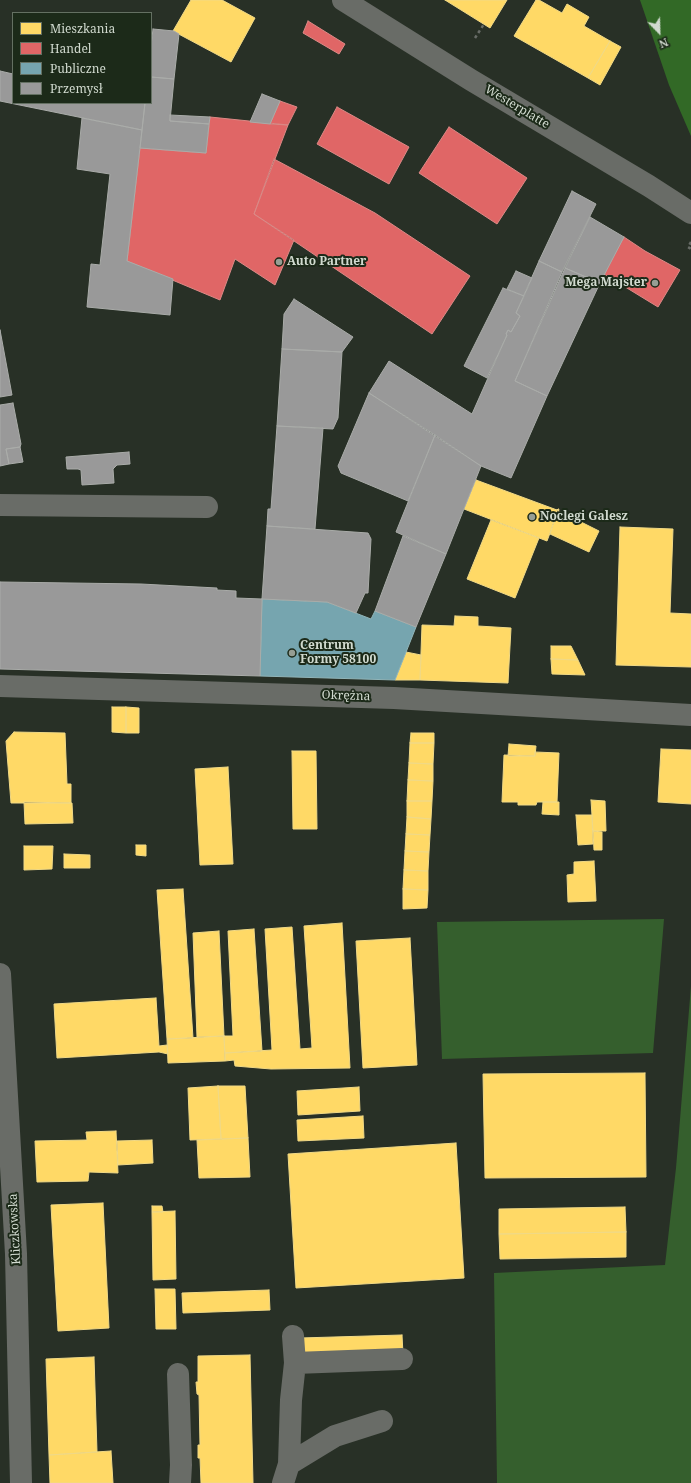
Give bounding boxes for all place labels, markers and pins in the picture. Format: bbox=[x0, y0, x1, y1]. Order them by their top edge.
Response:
place label: Auto Partner bbox=[287, 255, 366, 269]
marker: Auto Partner bbox=[274, 257, 284, 267]
place label: Mega Majster bbox=[565, 276, 647, 290]
marker: Mega Majster bbox=[650, 278, 660, 288]
place label: Noclegi Galesz bbox=[540, 510, 628, 524]
marker: Noclegi Galesz bbox=[527, 512, 537, 522]
place label: Centrum Formy 58100 bbox=[300, 639, 376, 667]
marker: Centrum Formy 58100 bbox=[287, 648, 297, 658]

